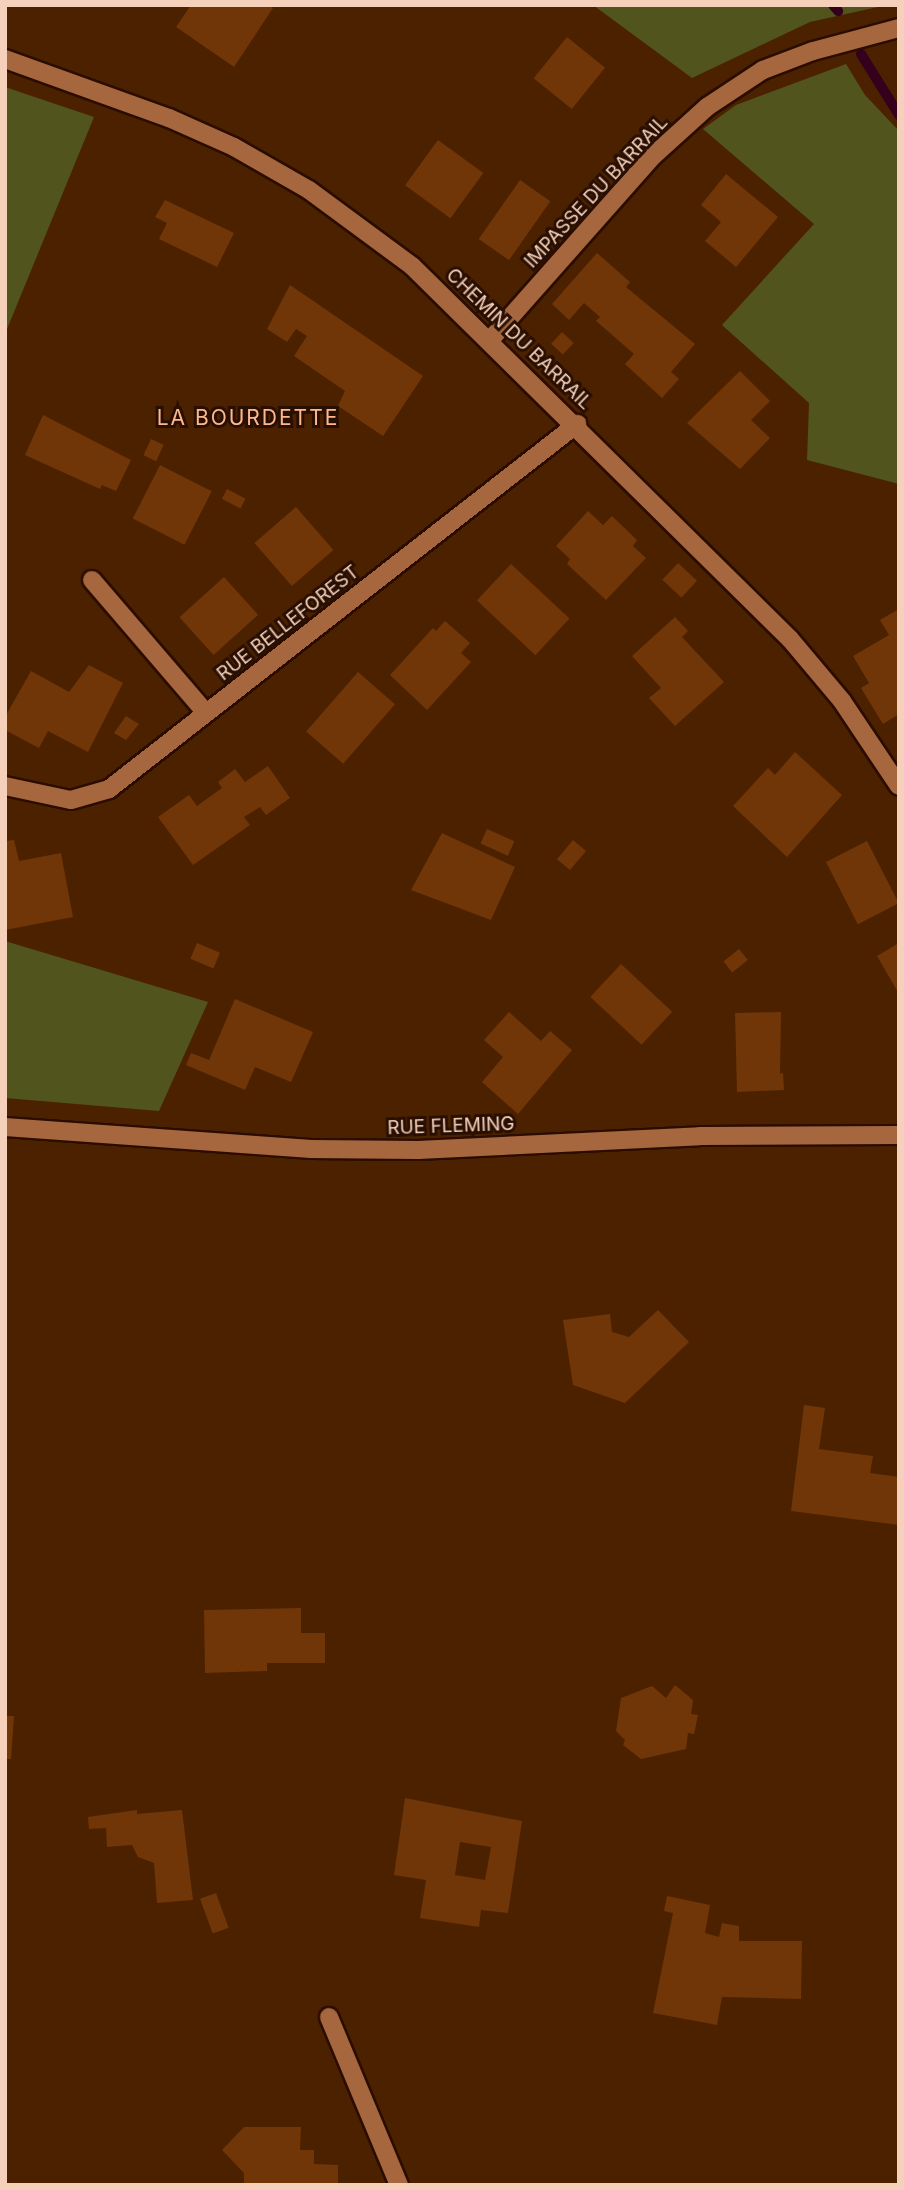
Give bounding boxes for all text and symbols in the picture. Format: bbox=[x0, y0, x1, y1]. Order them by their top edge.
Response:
street label: IMPASSE DU BARRAIL bbox=[520, 111, 672, 273]
street label: CHEMIN DU BARRAIL bbox=[441, 264, 597, 414]
district label: LA BOURDETTE bbox=[158, 405, 338, 431]
street label: RUE BELLEFOREST bbox=[213, 561, 363, 685]
street label: RUE FLEMING bbox=[387, 1112, 515, 1140]

